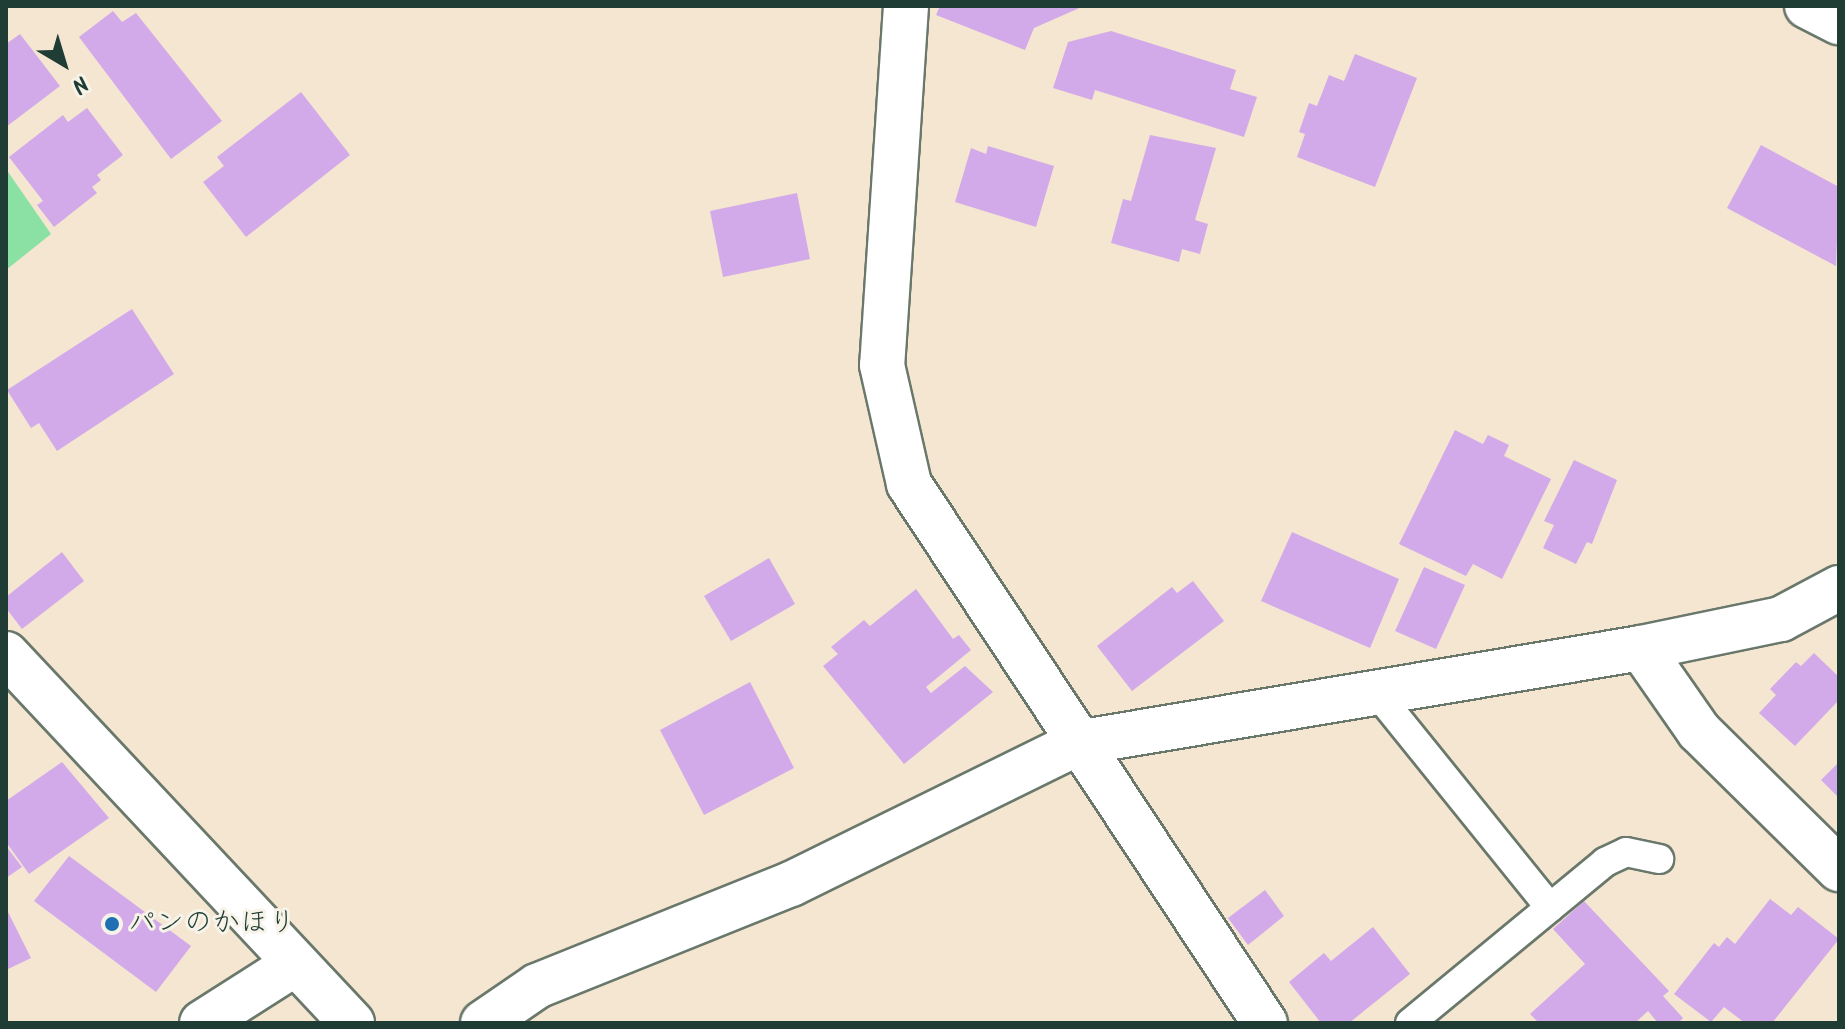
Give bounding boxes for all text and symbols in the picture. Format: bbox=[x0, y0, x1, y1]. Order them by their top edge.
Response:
north arrow bbox=[24, 24, 104, 104]
text: N bbox=[63, 65, 95, 101]
place label: パンのかほり bbox=[128, 907, 296, 941]
marker: パンのかほり bbox=[103, 915, 121, 933]

